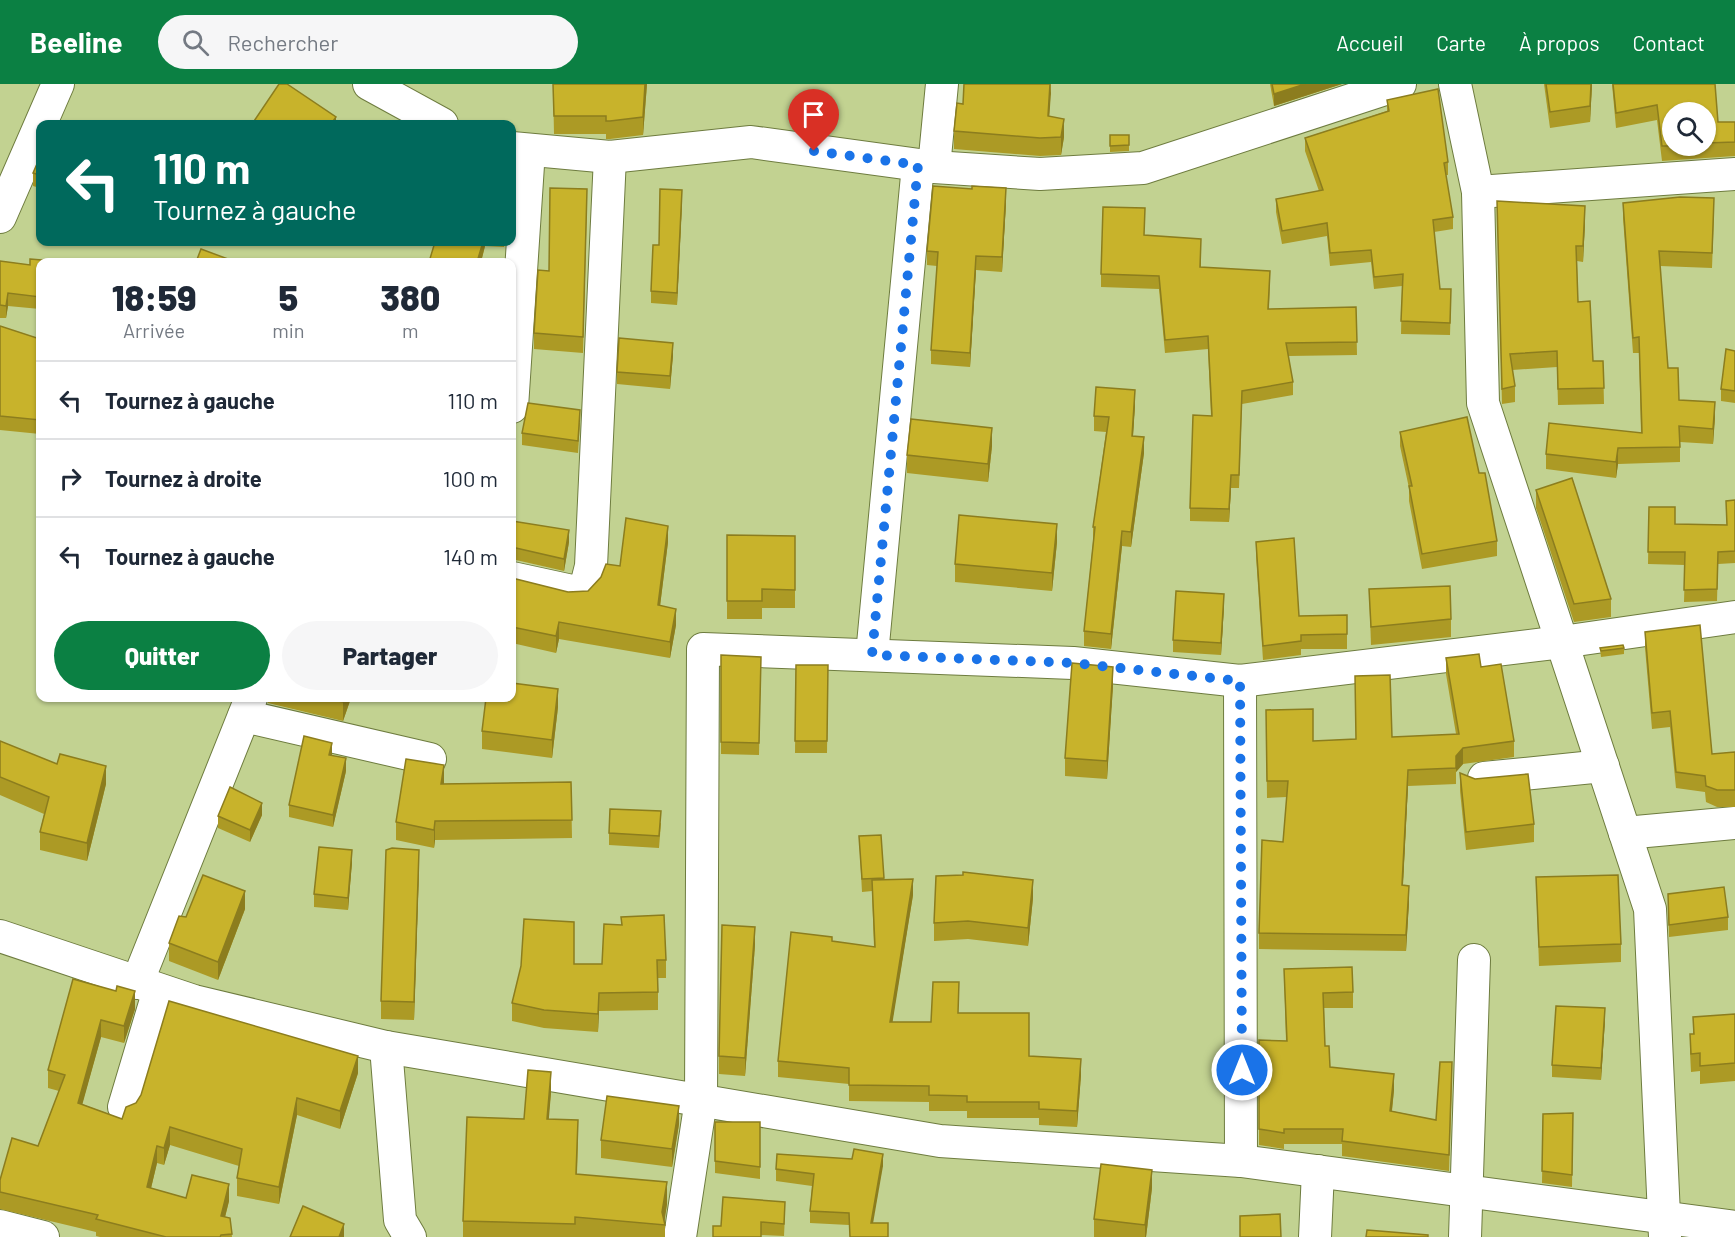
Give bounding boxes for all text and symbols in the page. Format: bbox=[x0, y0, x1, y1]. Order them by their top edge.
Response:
search box bbox=[158, 15, 578, 69]
text: Beeline bbox=[30, 25, 122, 59]
icon: search bbox=[179, 26, 212, 59]
text: Rechercher bbox=[227, 29, 338, 55]
text: Accueil bbox=[1336, 30, 1403, 55]
text: Carte bbox=[1436, 30, 1486, 55]
text: À propos bbox=[1519, 30, 1600, 55]
text: Contact bbox=[1633, 30, 1705, 55]
pin bbox=[788, 89, 839, 151]
icon: arrive bbox=[797, 98, 830, 131]
map controls bbox=[1662, 102, 1716, 156]
button: search bbox=[1662, 102, 1716, 156]
text: 110 m bbox=[153, 142, 250, 192]
icon: left bbox=[54, 144, 132, 222]
text: Tournez à gauche bbox=[153, 193, 356, 225]
text: 18:59 bbox=[112, 275, 197, 318]
text: 5 bbox=[279, 275, 298, 318]
text: 380 bbox=[380, 275, 440, 318]
text: Arrivée bbox=[123, 318, 185, 342]
text: min bbox=[272, 318, 305, 342]
text: m bbox=[402, 318, 419, 342]
icon: left bbox=[54, 384, 87, 417]
text: Tournez à gauche bbox=[105, 387, 275, 413]
text: 110 m bbox=[448, 387, 498, 413]
icon: right bbox=[54, 462, 87, 495]
text: Tournez à droite bbox=[105, 465, 262, 491]
text: 100 m bbox=[443, 465, 498, 491]
icon: left bbox=[54, 540, 87, 573]
text: Tournez à gauche bbox=[105, 543, 275, 569]
text: 140 m bbox=[443, 543, 498, 569]
button: Quitter bbox=[54, 621, 270, 690]
button: Partager bbox=[282, 621, 498, 690]
position arrow bbox=[1210, 1038, 1274, 1102]

